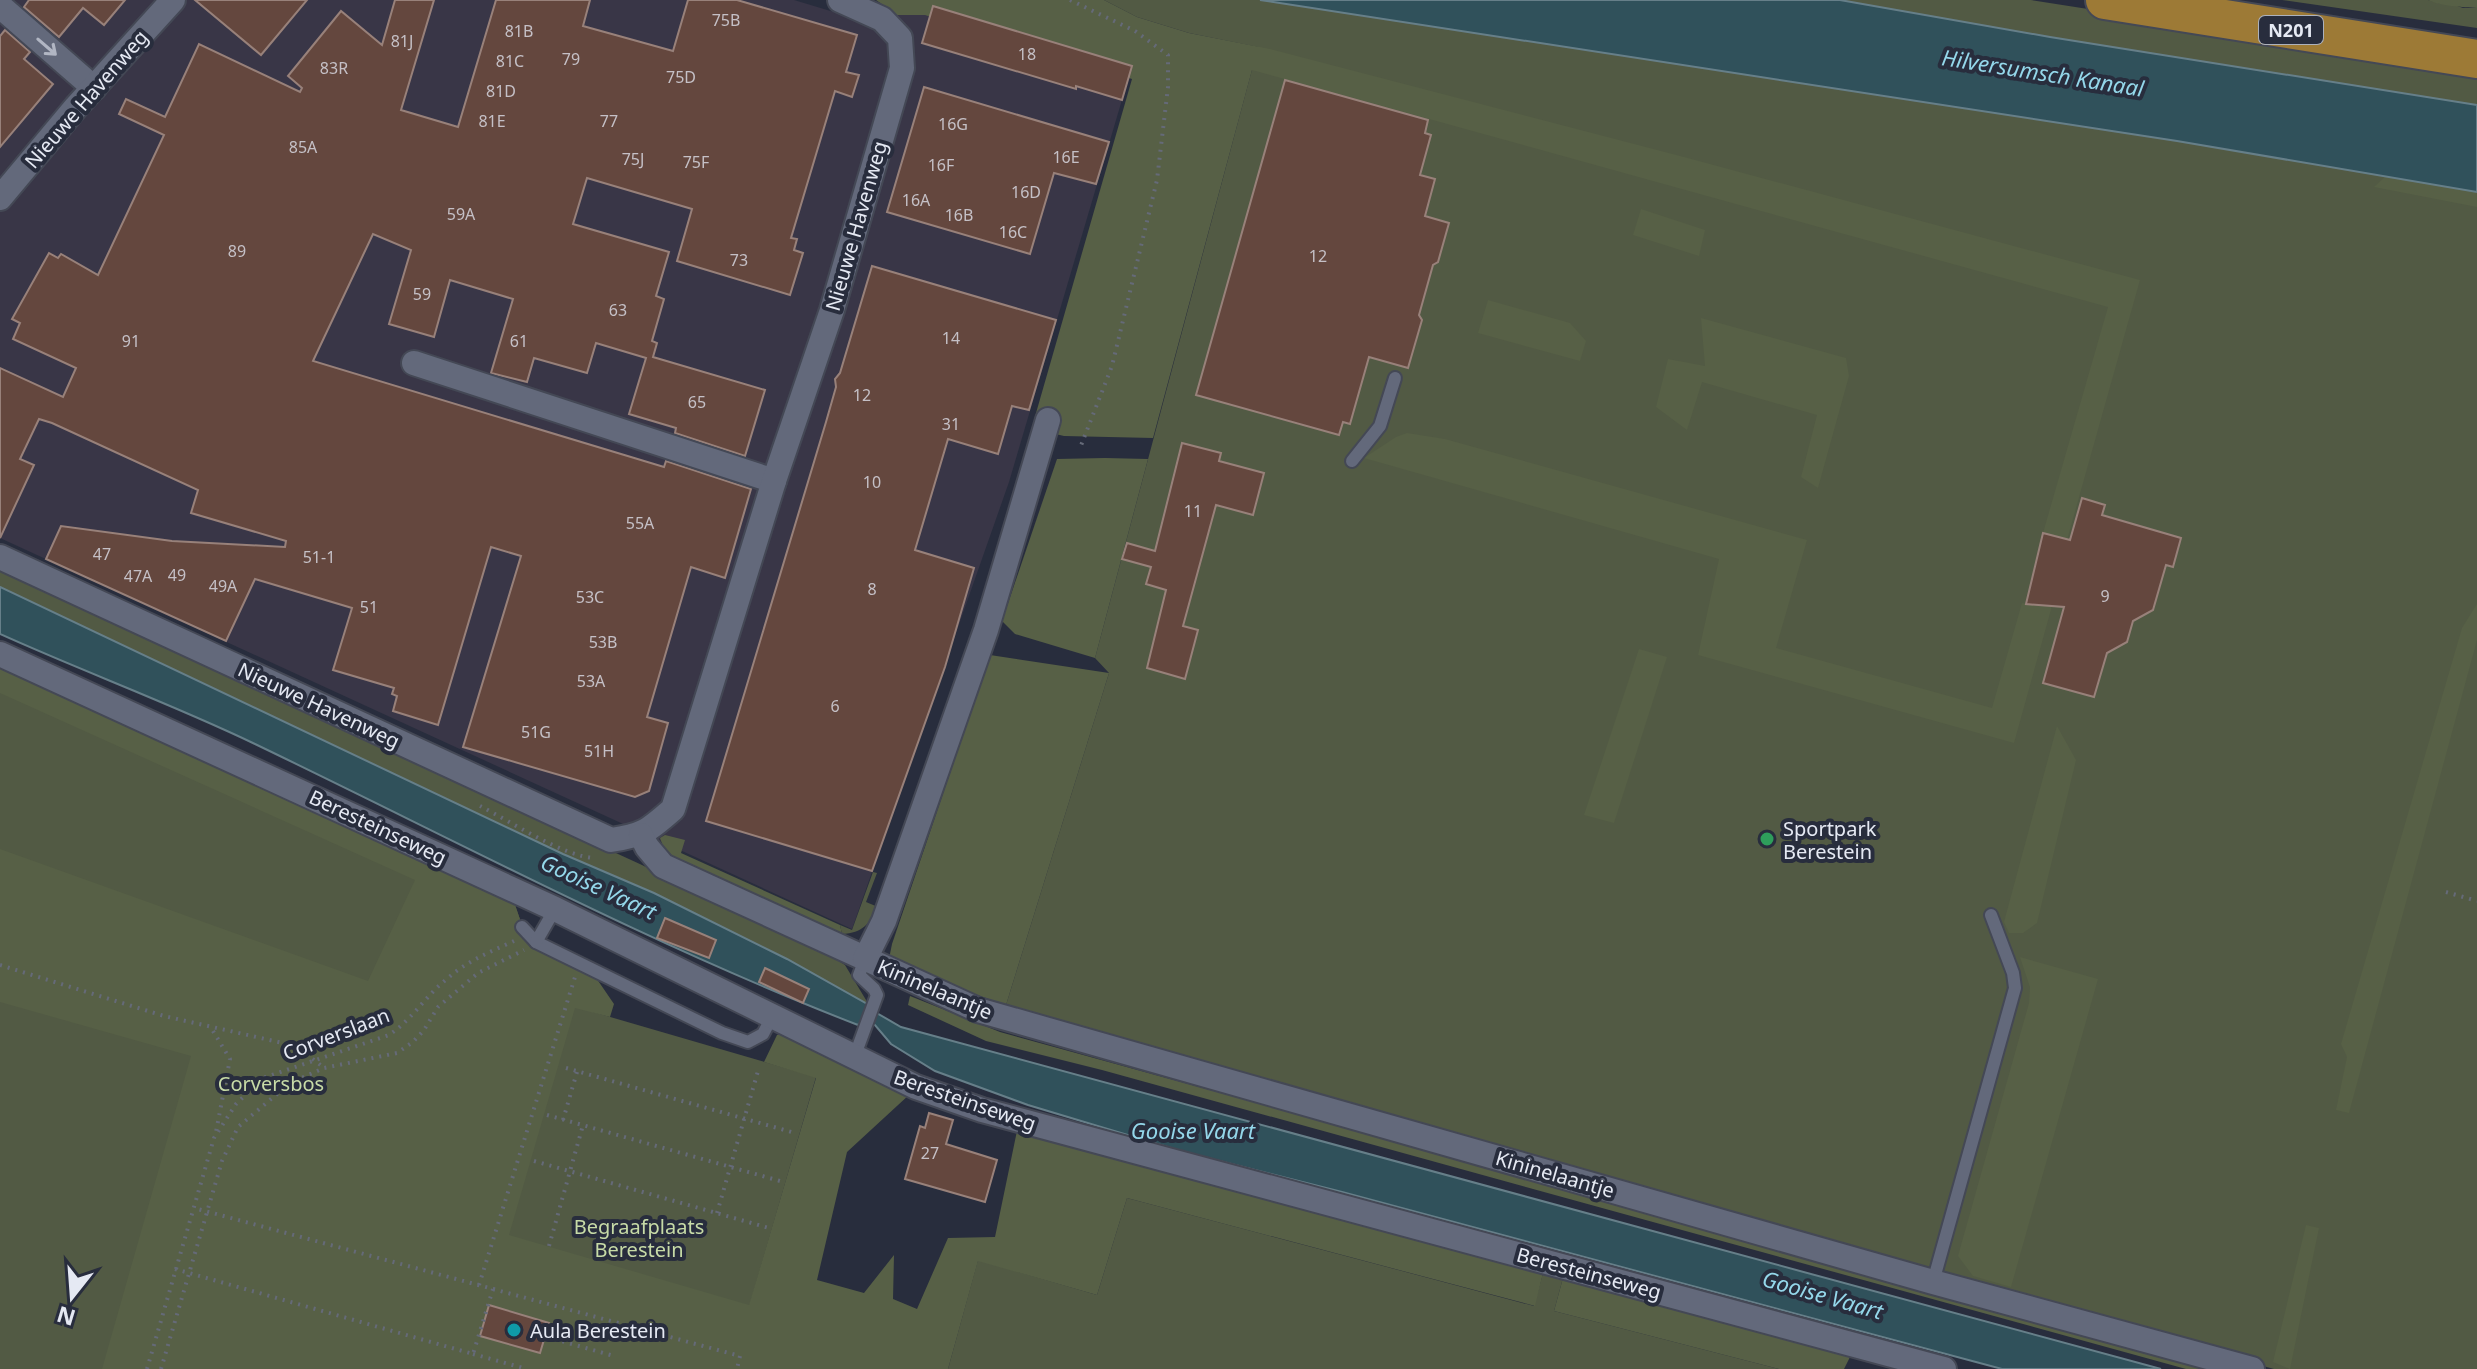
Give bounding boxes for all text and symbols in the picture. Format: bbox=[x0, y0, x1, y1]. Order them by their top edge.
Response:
house number: 75B bbox=[712, 9, 740, 31]
road number: N201 bbox=[2259, 16, 2323, 44]
house number: 81B bbox=[505, 20, 533, 42]
street label: Nieuwe Havenweg bbox=[18, 24, 154, 174]
house number: 81J bbox=[391, 30, 413, 52]
one-way arrow bbox=[36, 38, 57, 56]
water label: Hilversumsch Kanaal bbox=[1940, 41, 2147, 103]
house number: 18 bbox=[1018, 43, 1036, 65]
house number: 79 bbox=[562, 48, 580, 70]
house number: 81C bbox=[496, 50, 524, 72]
house number: 83R bbox=[320, 57, 348, 79]
house number: 75D bbox=[666, 66, 696, 88]
house number: 81D bbox=[486, 80, 516, 102]
house number: 81E bbox=[478, 110, 506, 132]
house number: 77 bbox=[600, 110, 618, 132]
house number: 16G bbox=[938, 113, 968, 135]
house number: 85A bbox=[289, 136, 318, 158]
street label: Nieuwe Havenweg bbox=[819, 138, 893, 314]
house number: 16E bbox=[1052, 146, 1080, 168]
house number: 75J bbox=[622, 148, 644, 170]
house number: 75F bbox=[683, 151, 709, 173]
house number: 16F bbox=[928, 154, 954, 176]
house number: 16D bbox=[1011, 181, 1041, 203]
house number: 16A bbox=[902, 189, 931, 211]
house number: 59A bbox=[447, 203, 476, 225]
house number: 16B bbox=[945, 204, 973, 226]
house number: 16C bbox=[999, 221, 1027, 243]
house number: 89 bbox=[228, 240, 246, 262]
house number: 12 bbox=[1309, 245, 1327, 267]
house number: 73 bbox=[730, 249, 748, 271]
house number: 59 bbox=[413, 283, 431, 305]
house number: 63 bbox=[609, 299, 627, 321]
house number: 14 bbox=[942, 327, 960, 349]
house number: 91 bbox=[122, 330, 140, 352]
house number: 61 bbox=[510, 330, 528, 352]
house number: 12 bbox=[853, 384, 871, 406]
house number: 65 bbox=[688, 391, 706, 413]
house number: 31 bbox=[942, 413, 960, 435]
house number: 10 bbox=[863, 471, 881, 493]
house number: 11 bbox=[1184, 500, 1202, 522]
house number: 55A bbox=[626, 512, 655, 534]
house number: 47 bbox=[93, 543, 111, 565]
house number: 51-1 bbox=[303, 546, 335, 568]
house number: 49 bbox=[168, 564, 186, 586]
house number: 47A bbox=[124, 565, 153, 587]
house number: 49A bbox=[209, 575, 238, 597]
house number: 8 bbox=[867, 578, 877, 600]
house number: 9 bbox=[2100, 585, 2110, 607]
house number: 53C bbox=[576, 586, 604, 608]
house number: 51 bbox=[360, 596, 378, 618]
house number: 53B bbox=[589, 631, 617, 653]
street label: Nieuwe Havenweg bbox=[234, 656, 404, 754]
house number: 53A bbox=[577, 670, 606, 692]
house number: 6 bbox=[830, 695, 840, 717]
house number: 51G bbox=[521, 721, 551, 743]
house number: 51H bbox=[584, 740, 614, 762]
street label: Beresteinseweg bbox=[305, 783, 451, 871]
place label: Sportpark Berestein bbox=[1783, 815, 1877, 865]
marker: Sportpark Berestein bbox=[1758, 830, 1776, 848]
water label: Gooise Vaart bbox=[536, 846, 663, 927]
street label: Kininelaantje bbox=[873, 953, 997, 1025]
street label: Corverslaan bbox=[279, 1001, 393, 1067]
street label: Beresteinseweg bbox=[890, 1063, 1040, 1137]
park label: Corversbos bbox=[218, 1070, 324, 1097]
water label: Gooise Vaart bbox=[1131, 1115, 1257, 1145]
house number: 27 bbox=[921, 1142, 939, 1164]
street label: Kininelaantje bbox=[1492, 1144, 1618, 1204]
park label: Begraafplaats Berestein bbox=[574, 1213, 704, 1263]
street label: Beresteinseweg bbox=[1514, 1241, 1664, 1305]
north arrow bbox=[32, 1257, 112, 1337]
water label: Gooise Vaart bbox=[1759, 1262, 1889, 1326]
text: N bbox=[53, 1300, 79, 1334]
place label: Aula Berestein bbox=[530, 1317, 666, 1344]
marker: Aula Berestein bbox=[505, 1321, 523, 1339]

